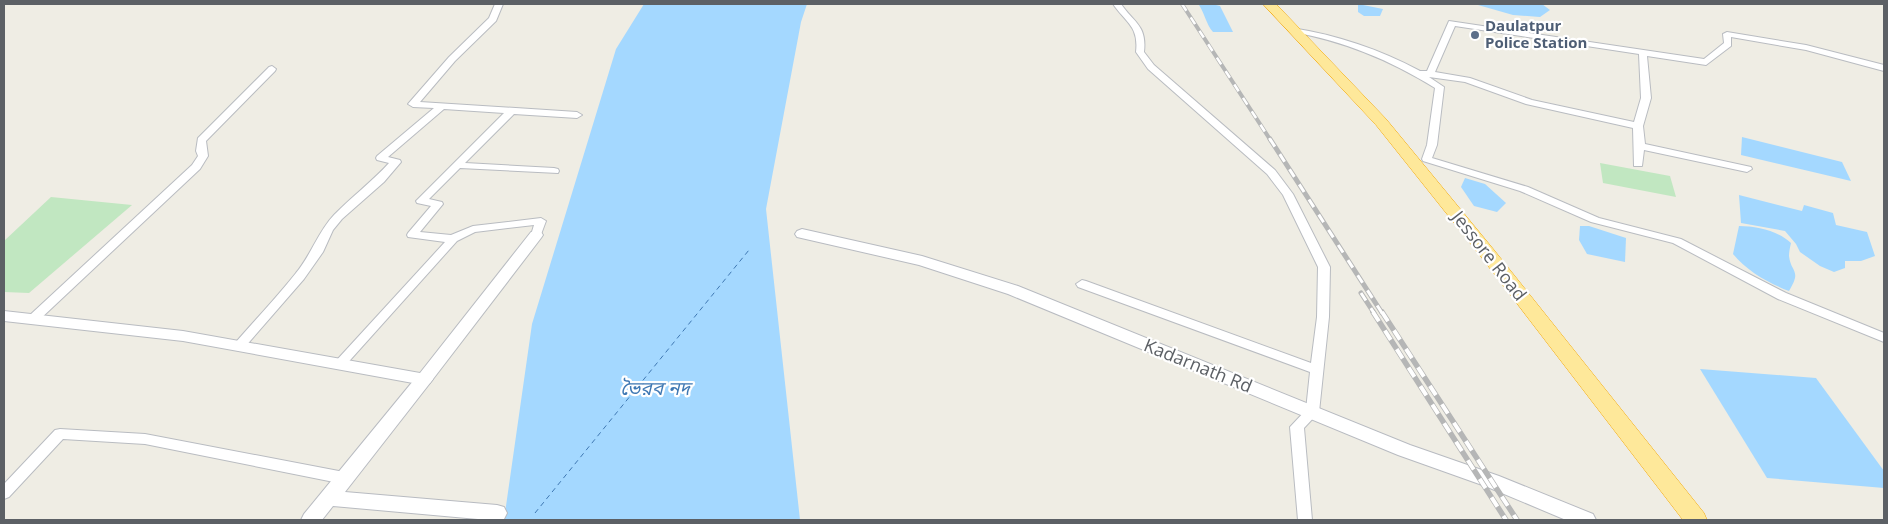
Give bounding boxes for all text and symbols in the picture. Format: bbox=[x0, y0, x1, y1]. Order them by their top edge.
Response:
place label: Daulatpur Police Station bbox=[1485, 15, 1587, 52]
marker: Daulatpur Police Station bbox=[1469, 29, 1481, 41]
street label: Jessore Road bbox=[1446, 204, 1532, 305]
street label: Kadarnath Rd bbox=[1141, 332, 1256, 398]
water label: ভৈরব নদ bbox=[620, 375, 693, 401]

